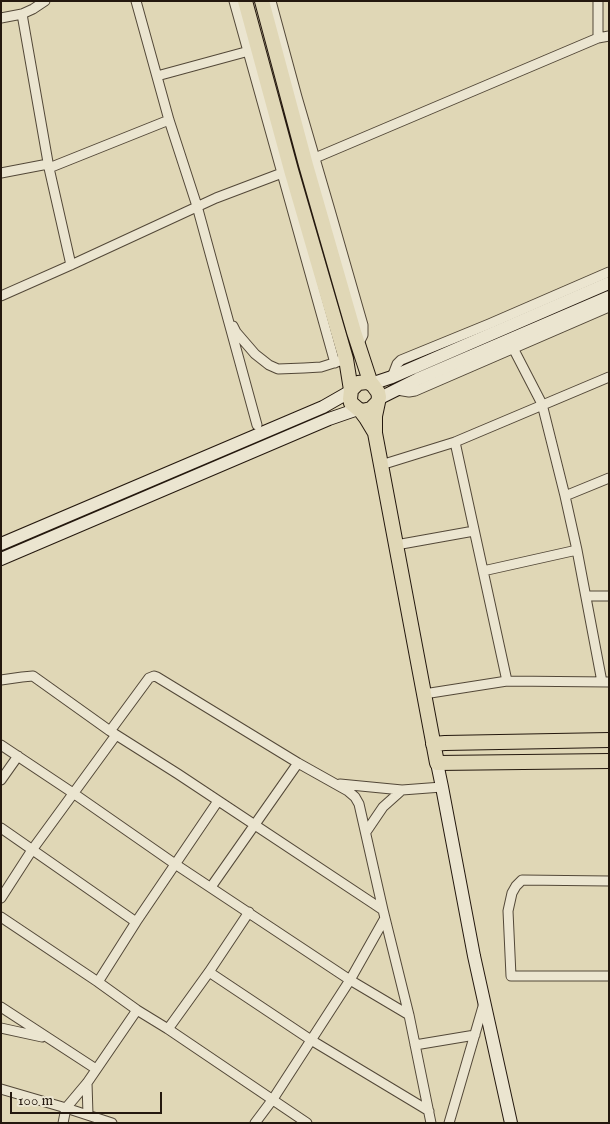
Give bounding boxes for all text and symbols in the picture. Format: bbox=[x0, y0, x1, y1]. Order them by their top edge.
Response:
scale bar bbox=[12, 1082, 165, 1114]
text: 100 m bbox=[18, 1091, 53, 1110]

